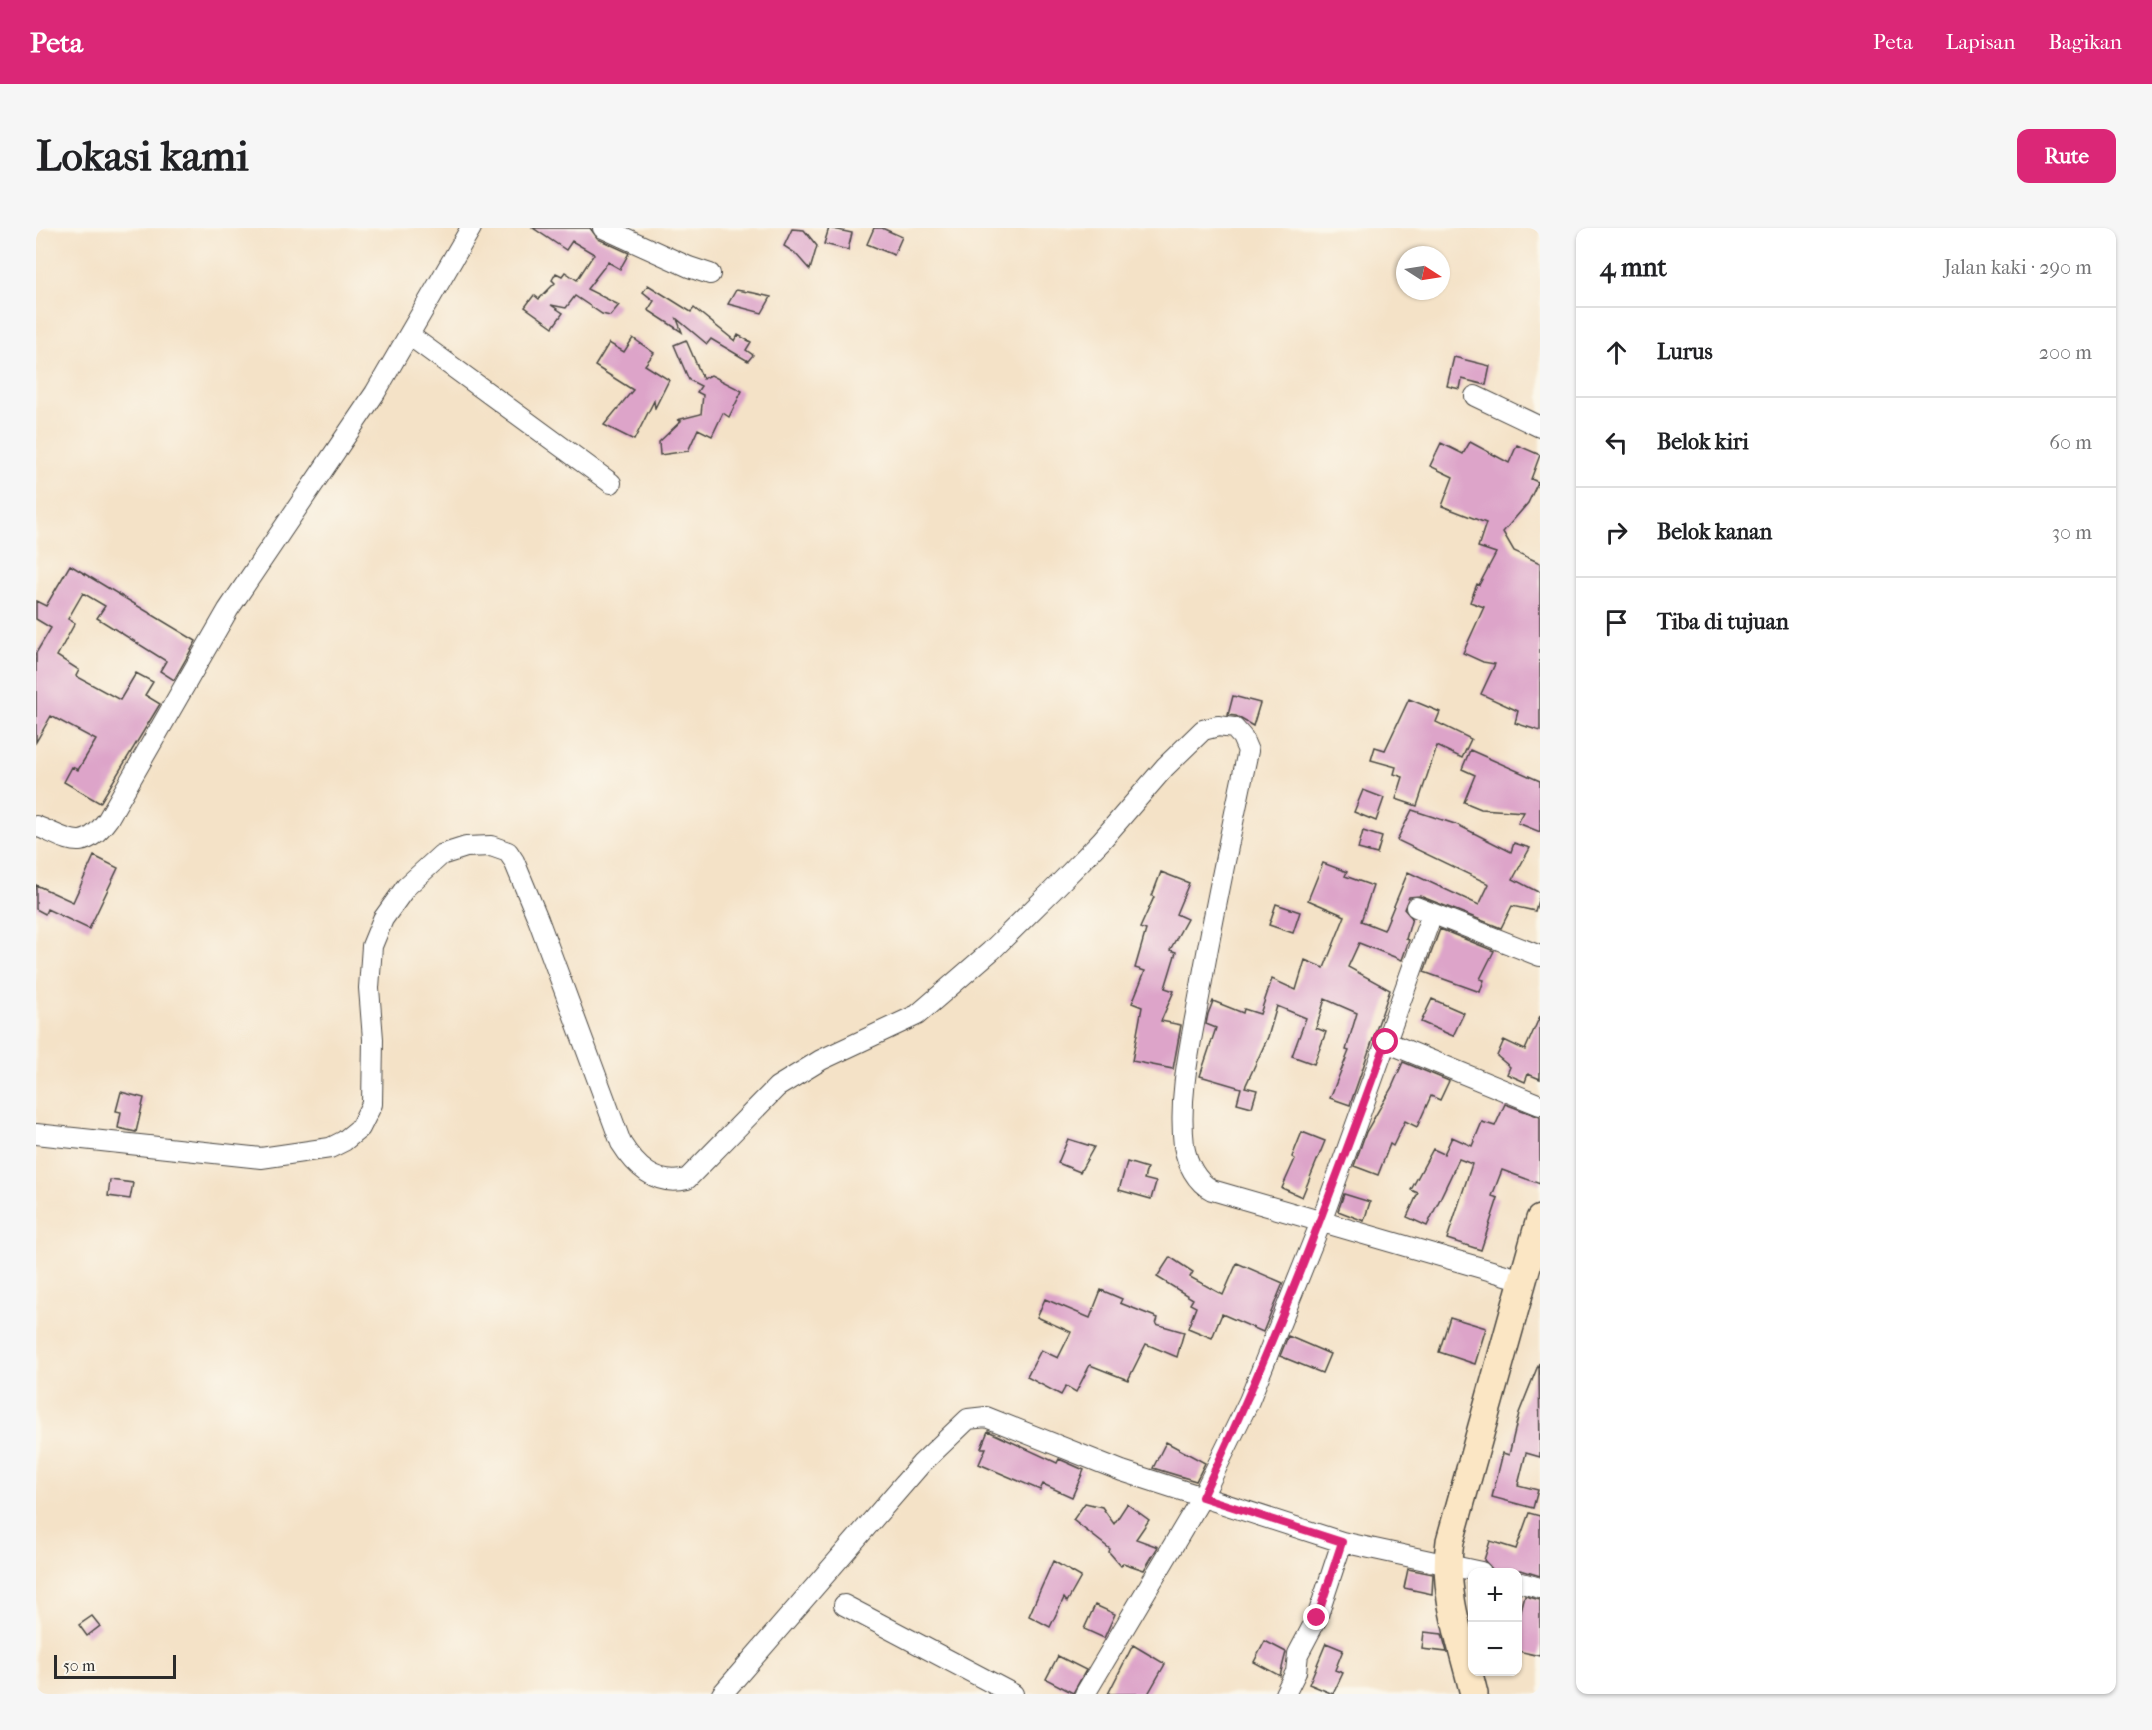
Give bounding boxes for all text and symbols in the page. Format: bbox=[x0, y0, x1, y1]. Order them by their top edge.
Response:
text: Peta bbox=[30, 26, 83, 59]
text: Peta bbox=[1873, 30, 1913, 54]
text: Lapisan bbox=[1946, 30, 2015, 54]
text: Bagikan bbox=[2048, 30, 2122, 54]
button: Rute bbox=[2017, 129, 2116, 183]
text: Lokasi kami bbox=[36, 132, 249, 181]
north arrow bbox=[1396, 246, 1450, 300]
text: 4 mnt bbox=[1600, 252, 1667, 283]
text: Jalan kaki · 290 m bbox=[1944, 256, 2092, 279]
icon: ahead bbox=[1600, 336, 1633, 369]
text: Lurus bbox=[1657, 339, 1713, 365]
text: 200 m bbox=[2039, 341, 2092, 364]
icon: left bbox=[1600, 426, 1633, 459]
text: Belok kiri bbox=[1657, 429, 1749, 455]
text: 60 m bbox=[2049, 431, 2092, 454]
icon: right bbox=[1600, 516, 1633, 549]
text: Belok kanan bbox=[1657, 519, 1772, 545]
text: 30 m bbox=[2052, 521, 2092, 544]
icon: arrive bbox=[1600, 606, 1633, 639]
text: Tiba di tujuan bbox=[1657, 609, 1789, 635]
route start bbox=[1372, 1028, 1398, 1054]
map controls bbox=[1468, 1568, 1522, 1676]
button: + bbox=[1468, 1568, 1522, 1622]
route end bbox=[1303, 1604, 1329, 1630]
button: − bbox=[1468, 1622, 1522, 1676]
scale bar bbox=[54, 1652, 176, 1680]
text: 50 m bbox=[63, 1656, 95, 1675]

